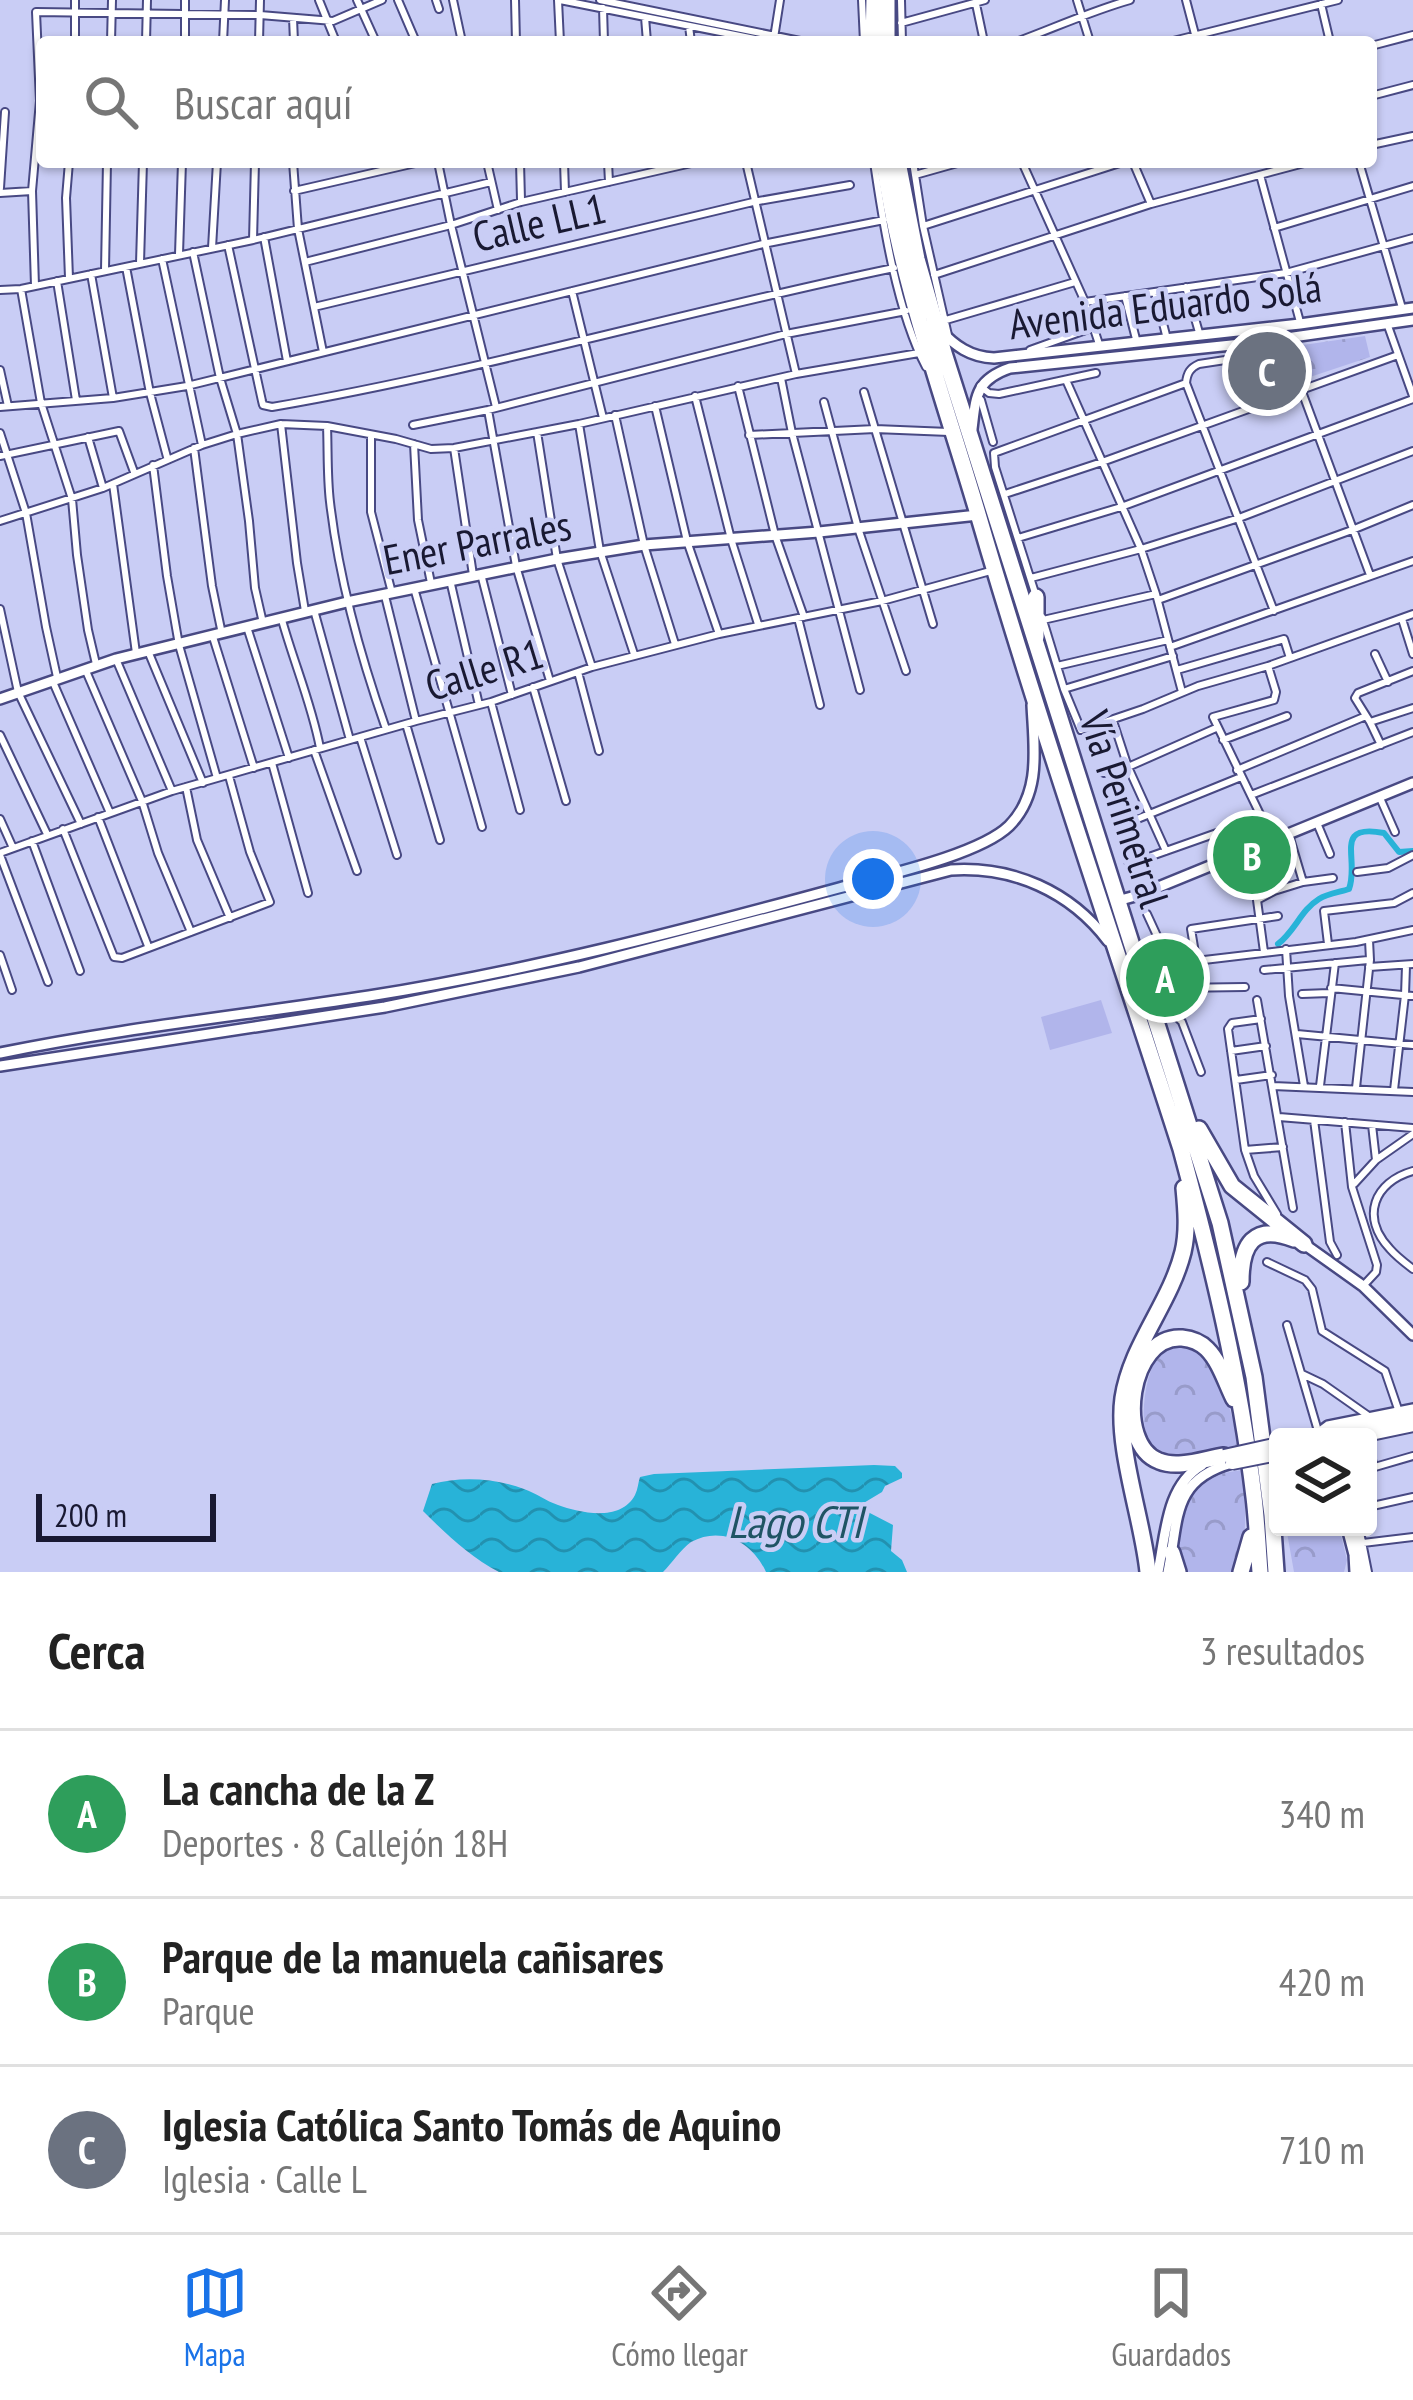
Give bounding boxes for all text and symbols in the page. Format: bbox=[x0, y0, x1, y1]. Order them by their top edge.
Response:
search box bbox=[36, 36, 1377, 168]
icon: search bbox=[78, 69, 144, 135]
text: Buscar aquí bbox=[174, 73, 353, 131]
street label: Calle LL1 bbox=[467, 180, 611, 264]
street label: Avenida Eduardo Solá bbox=[1006, 259, 1324, 351]
pin: C bbox=[1228, 326, 1306, 416]
street label: Ener Parrales bbox=[379, 497, 575, 587]
street label: Calle R1 bbox=[418, 625, 550, 713]
street label: Vía Perimetral bbox=[1067, 703, 1183, 914]
pin: B bbox=[1213, 810, 1291, 900]
your location bbox=[843, 849, 903, 909]
pin: A bbox=[1126, 933, 1204, 1023]
map controls bbox=[1269, 1428, 1377, 1536]
button: layers bbox=[1269, 1428, 1377, 1536]
scale bar bbox=[36, 1488, 216, 1541]
water label: Lago CTI bbox=[728, 1492, 867, 1550]
text: 200 m bbox=[54, 1493, 127, 1536]
text: Cerca bbox=[48, 1617, 146, 1683]
text: 3 resultados bbox=[1200, 1625, 1365, 1676]
text: La cancha de la Z bbox=[162, 1759, 434, 1817]
text: A bbox=[77, 1788, 97, 1839]
text: 340 m bbox=[1279, 1788, 1365, 1839]
text: Deportes · 8 Callejón 18H bbox=[162, 1817, 508, 1868]
text: Parque de la manuela cañisares bbox=[162, 1927, 664, 1985]
text: B bbox=[77, 1956, 97, 2007]
text: 420 m bbox=[1279, 1956, 1365, 2007]
text: Parque bbox=[162, 1985, 255, 2036]
text: Iglesia Católica Santo Tomás de Aquino bbox=[162, 2095, 781, 2153]
text: C bbox=[78, 2124, 96, 2175]
text: 710 m bbox=[1279, 2124, 1365, 2175]
text: Iglesia · Calle L bbox=[162, 2153, 367, 2204]
tab: Mapa bbox=[182, 2260, 248, 2375]
tab: Cómo llegar bbox=[611, 2260, 748, 2375]
tab: Guardados bbox=[1111, 2260, 1231, 2375]

